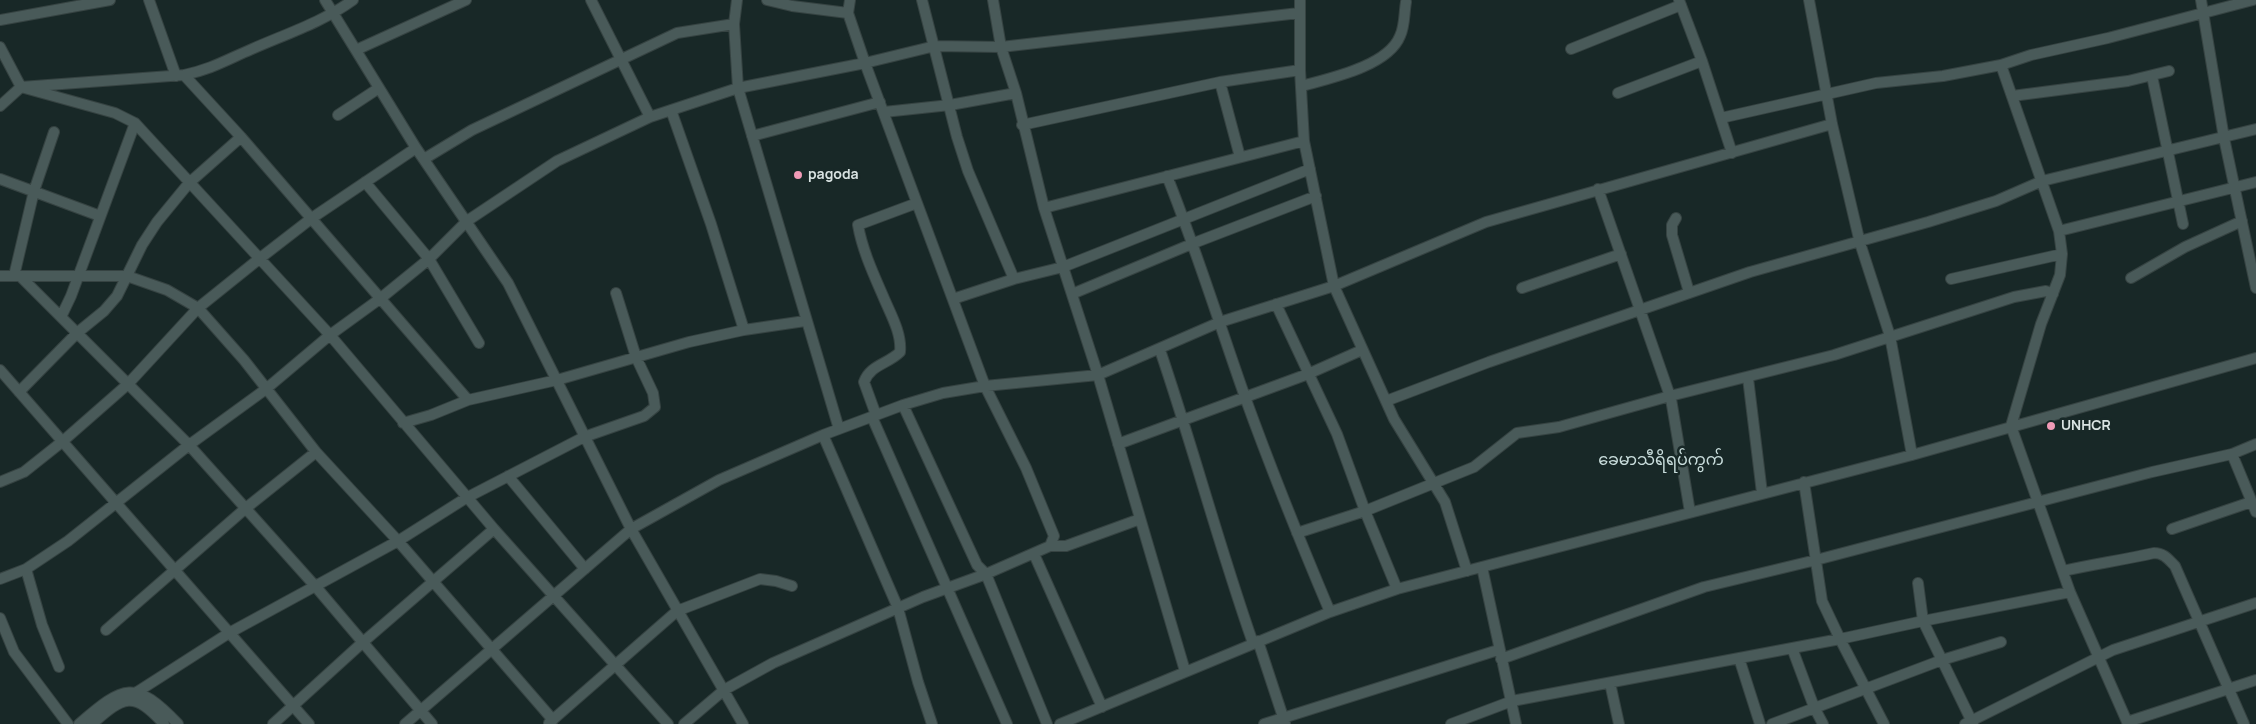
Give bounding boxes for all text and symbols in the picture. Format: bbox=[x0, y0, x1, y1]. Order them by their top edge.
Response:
place label: pagoda bbox=[808, 167, 859, 183]
marker: pagoda bbox=[792, 169, 804, 181]
place label: UNHCR bbox=[2061, 418, 2111, 434]
marker: UNHCR bbox=[2045, 420, 2057, 432]
district label: ခေမာသီရိရပ်ကွက် bbox=[1598, 451, 1724, 471]

